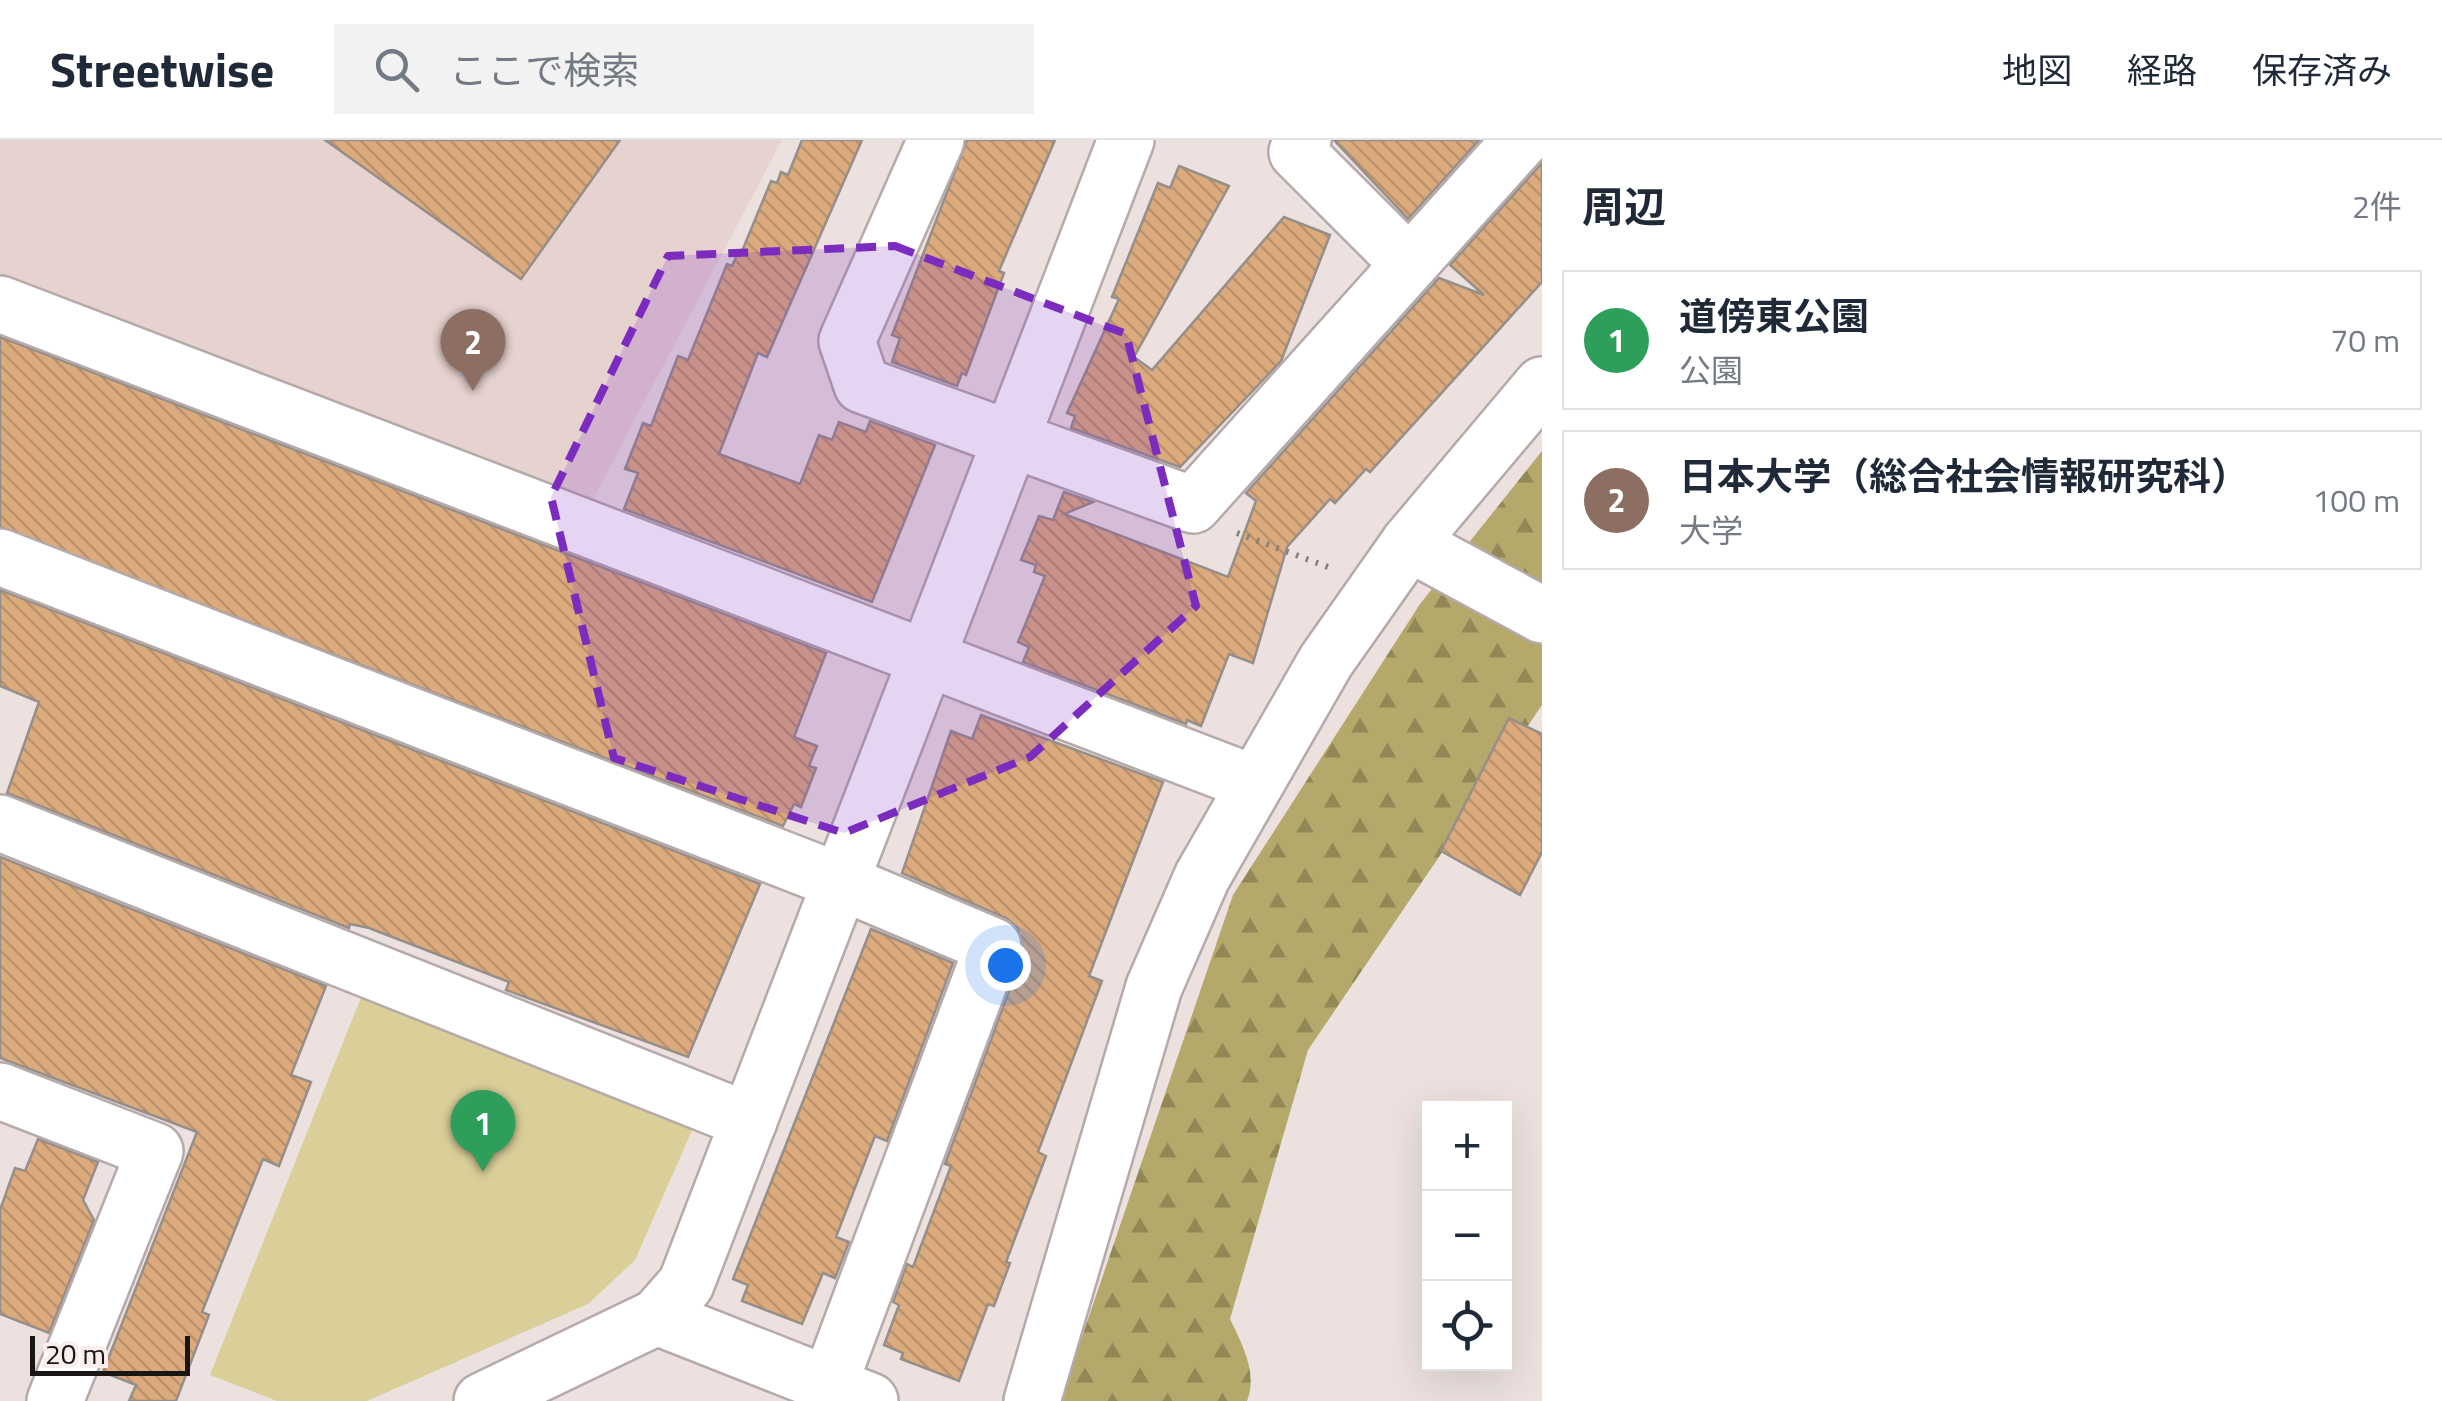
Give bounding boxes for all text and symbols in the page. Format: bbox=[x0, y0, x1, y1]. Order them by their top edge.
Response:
search box bbox=[334, 24, 1034, 114]
text: Streetwise bbox=[50, 33, 274, 106]
text: ここで検索 bbox=[449, 41, 639, 99]
icon: search bbox=[369, 42, 424, 97]
text: 地図 bbox=[2002, 43, 2072, 97]
text: 経路 bbox=[2127, 43, 2197, 97]
text: 保存済み bbox=[2252, 43, 2392, 97]
text: 周辺 bbox=[1582, 174, 1666, 238]
text: 2件 bbox=[2352, 182, 2402, 230]
text: 道傍東公園 bbox=[1679, 287, 1869, 345]
pin: 2 bbox=[440, 308, 506, 391]
text: 1 bbox=[1608, 316, 1625, 364]
text: 70 m bbox=[2330, 316, 2400, 364]
text: 公園 bbox=[1679, 346, 1743, 394]
text: 日本大学（総合社会情報研究科） bbox=[1679, 447, 2249, 505]
text: 2 bbox=[1608, 476, 1625, 524]
text: 100 m bbox=[2312, 476, 2400, 524]
text: 大学 bbox=[1679, 506, 1743, 554]
your location bbox=[980, 940, 1031, 991]
pin: 1 bbox=[450, 1090, 516, 1172]
map controls bbox=[1422, 1101, 1512, 1371]
button: + bbox=[1422, 1101, 1512, 1191]
button: − bbox=[1422, 1191, 1512, 1281]
button: locate bbox=[1422, 1281, 1512, 1371]
scale bar bbox=[30, 1331, 190, 1376]
text: 20 m bbox=[45, 1332, 106, 1375]

